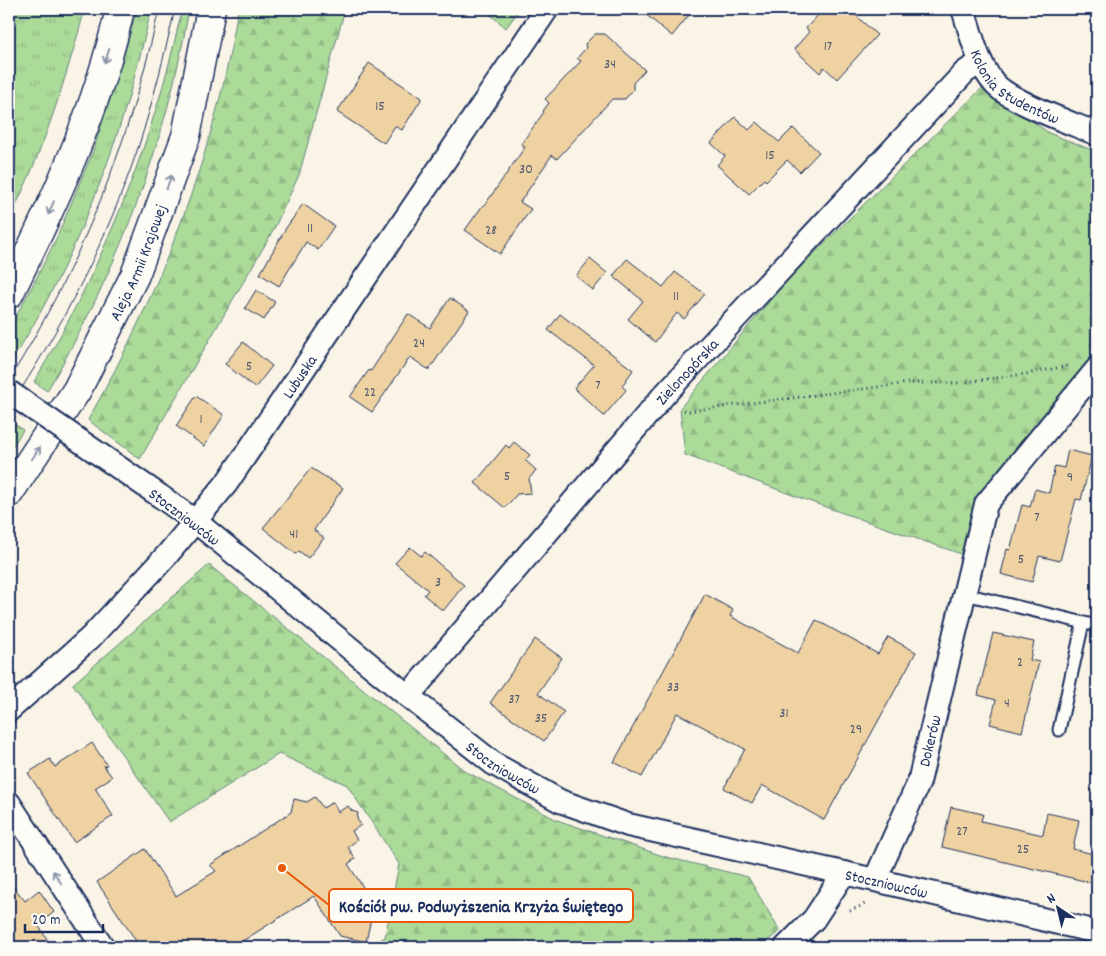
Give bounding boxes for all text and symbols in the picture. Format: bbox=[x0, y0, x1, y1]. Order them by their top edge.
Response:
house number: 17 bbox=[824, 37, 832, 57]
one-way arrow bbox=[102, 47, 111, 63]
street label: Kolonia Studentów bbox=[963, 47, 1062, 131]
house number: 34 bbox=[604, 55, 616, 75]
house number: 15 bbox=[375, 97, 385, 117]
house number: 15 bbox=[765, 146, 775, 166]
house number: 30 bbox=[519, 160, 533, 180]
one-way arrow bbox=[165, 175, 174, 190]
one-way arrow bbox=[45, 200, 55, 215]
street label: Aleja Armii Krajowej bbox=[105, 202, 174, 325]
house number: 11 bbox=[307, 219, 313, 239]
house number: 28 bbox=[485, 221, 497, 241]
house number: 11 bbox=[673, 287, 679, 307]
house number: 24 bbox=[413, 334, 425, 354]
street label: Zielonogórska bbox=[651, 334, 725, 411]
street label: Lubuska bbox=[278, 351, 324, 404]
house number: 5 bbox=[246, 357, 252, 377]
house number: 7 bbox=[595, 376, 601, 396]
house number: 22 bbox=[364, 383, 376, 403]
house number: 1 bbox=[199, 410, 203, 430]
one-way arrow bbox=[31, 446, 41, 460]
house number: 5 bbox=[504, 467, 510, 487]
house number: 9 bbox=[1067, 468, 1073, 488]
street label: Stoczniowców bbox=[143, 483, 224, 553]
house number: 7 bbox=[1034, 508, 1040, 528]
house number: 41 bbox=[290, 525, 298, 545]
house number: 5 bbox=[1018, 550, 1024, 570]
house number: 3 bbox=[435, 573, 441, 593]
house number: 2 bbox=[1017, 653, 1023, 673]
house number: 33 bbox=[667, 678, 679, 698]
house number: 37 bbox=[508, 690, 520, 710]
house number: 4 bbox=[1004, 694, 1010, 714]
house number: 31 bbox=[779, 704, 789, 724]
house number: 35 bbox=[535, 709, 547, 729]
street label: Dokerów bbox=[914, 713, 949, 769]
house number: 29 bbox=[850, 720, 862, 740]
street label: Stoczniowców bbox=[460, 737, 544, 802]
house number: 27 bbox=[956, 822, 968, 842]
house number: 25 bbox=[1017, 840, 1029, 860]
street label: Stoczniowców bbox=[842, 865, 930, 906]
one-way arrow bbox=[52, 871, 62, 885]
north arrow bbox=[1034, 884, 1084, 934]
callout: Kościół pw. Podwyższenia Krzyża Świętego bbox=[329, 889, 633, 922]
text: N bbox=[1043, 889, 1060, 909]
text: Kościół pw. Podwyższenia Krzyża Świętego bbox=[339, 896, 623, 921]
scale bar bbox=[25, 901, 102, 933]
text: 20 m bbox=[32, 910, 60, 932]

